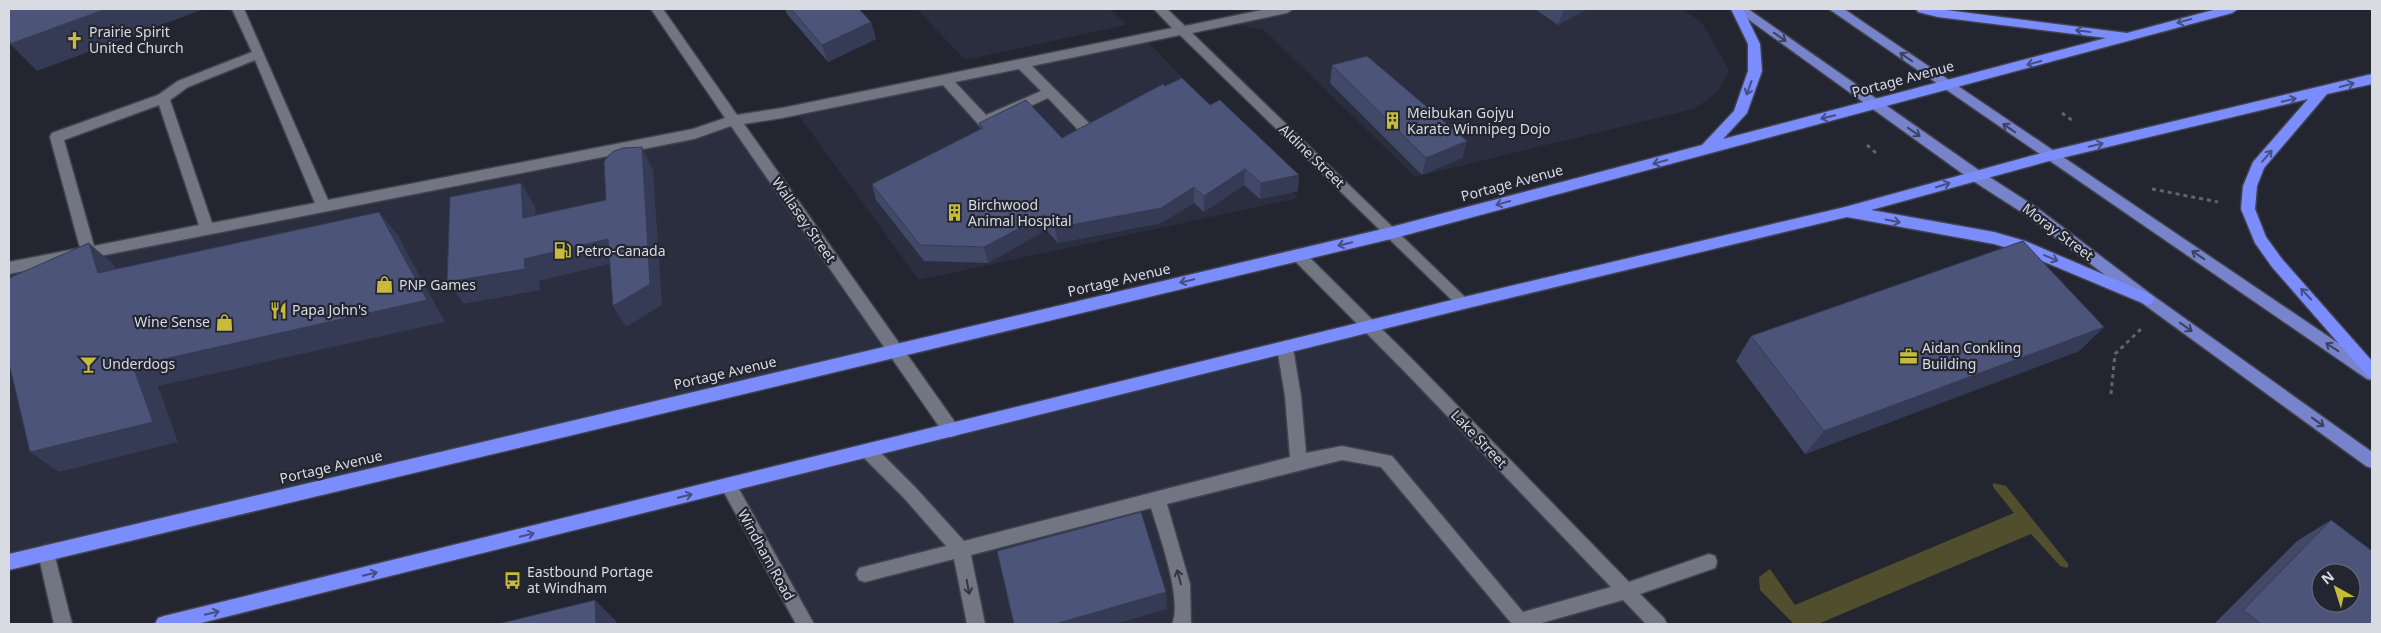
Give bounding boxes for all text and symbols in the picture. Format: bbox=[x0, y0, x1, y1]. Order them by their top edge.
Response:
one-way arrow bbox=[2177, 17, 2193, 26]
place label: Prairie Spirit United Church bbox=[89, 22, 184, 57]
one-way arrow bbox=[2075, 26, 2091, 36]
church icon: Prairie Spirit United Church bbox=[65, 30, 85, 50]
one-way arrow bbox=[1773, 32, 1787, 42]
one-way arrow bbox=[1899, 52, 1913, 62]
street label: Portage Avenue bbox=[1850, 56, 1956, 101]
one-way arrow bbox=[2026, 58, 2042, 68]
one-way arrow bbox=[1744, 79, 1753, 95]
one-way arrow bbox=[2339, 80, 2355, 89]
one-way arrow bbox=[2280, 95, 2296, 104]
place label: Meibukan Gojyu Karate Winnipeg Dojo bbox=[1407, 103, 1551, 138]
building icon: Meibukan Gojyu Karate Winnipeg Dojo bbox=[1383, 111, 1403, 131]
one-way arrow bbox=[1820, 113, 1836, 122]
street label: Aldine Street bbox=[1276, 120, 1349, 192]
one-way arrow bbox=[2002, 123, 2016, 133]
one-way arrow bbox=[1907, 127, 1921, 137]
one-way arrow bbox=[2088, 140, 2104, 149]
one-way arrow bbox=[2261, 149, 2272, 162]
one-way arrow bbox=[1652, 157, 1668, 167]
street label: Portage Avenue bbox=[1459, 160, 1565, 205]
street label: Wallasey Street bbox=[768, 173, 841, 266]
one-way arrow bbox=[1934, 179, 1950, 189]
place label: Birchwood Animal Hospital bbox=[968, 195, 1072, 230]
one-way arrow bbox=[1495, 199, 1511, 208]
street label: Moray Street bbox=[2019, 199, 2098, 265]
building icon: Birchwood Animal Hospital bbox=[944, 203, 964, 223]
one-way arrow bbox=[1885, 216, 1901, 226]
one-way arrow bbox=[1338, 240, 1354, 249]
fuel station icon: Petro-Canada bbox=[552, 241, 572, 261]
place label: Petro-Canada bbox=[576, 241, 666, 260]
one-way arrow bbox=[2191, 250, 2205, 260]
one-way arrow bbox=[2043, 255, 2058, 264]
street label: Portage Avenue bbox=[1066, 258, 1172, 301]
shop icon: PNP Games bbox=[375, 275, 395, 295]
place label: PNP Games bbox=[399, 275, 476, 294]
one-way arrow bbox=[1180, 277, 1196, 286]
one-way arrow bbox=[2300, 288, 2312, 300]
restaurant icon: Papa John's bbox=[268, 300, 288, 320]
place label: Papa John's bbox=[292, 300, 368, 319]
place label: Wine Sense bbox=[134, 312, 210, 331]
shop icon: Wine Sense bbox=[214, 312, 234, 332]
one-way arrow bbox=[2179, 322, 2193, 332]
place label: Aidan Conkling Building bbox=[1922, 338, 2021, 373]
one-way arrow bbox=[2325, 342, 2339, 352]
office icon: Aidan Conkling Building bbox=[1898, 346, 1918, 366]
street label: Portage Avenue bbox=[672, 351, 778, 394]
bar icon: Underdogs bbox=[78, 354, 98, 374]
place label: Underdogs bbox=[102, 354, 176, 373]
street label: Lake Street bbox=[1447, 406, 1512, 472]
one-way arrow bbox=[2311, 417, 2325, 427]
street label: Portage Avenue bbox=[278, 445, 384, 488]
one-way arrow bbox=[677, 491, 693, 500]
street label: Windham Road bbox=[734, 506, 799, 603]
one-way arrow bbox=[519, 530, 535, 539]
place label: Eastbound Portage at Windham bbox=[527, 562, 653, 597]
north arrow bbox=[2311, 563, 2361, 613]
text: N bbox=[2317, 567, 2338, 588]
one-way arrow bbox=[361, 569, 377, 578]
bus stop icon: Eastbound Portage at Windham bbox=[503, 570, 523, 590]
one-way arrow bbox=[1174, 570, 1183, 586]
one-way arrow bbox=[964, 579, 973, 595]
one-way arrow bbox=[203, 608, 219, 617]

